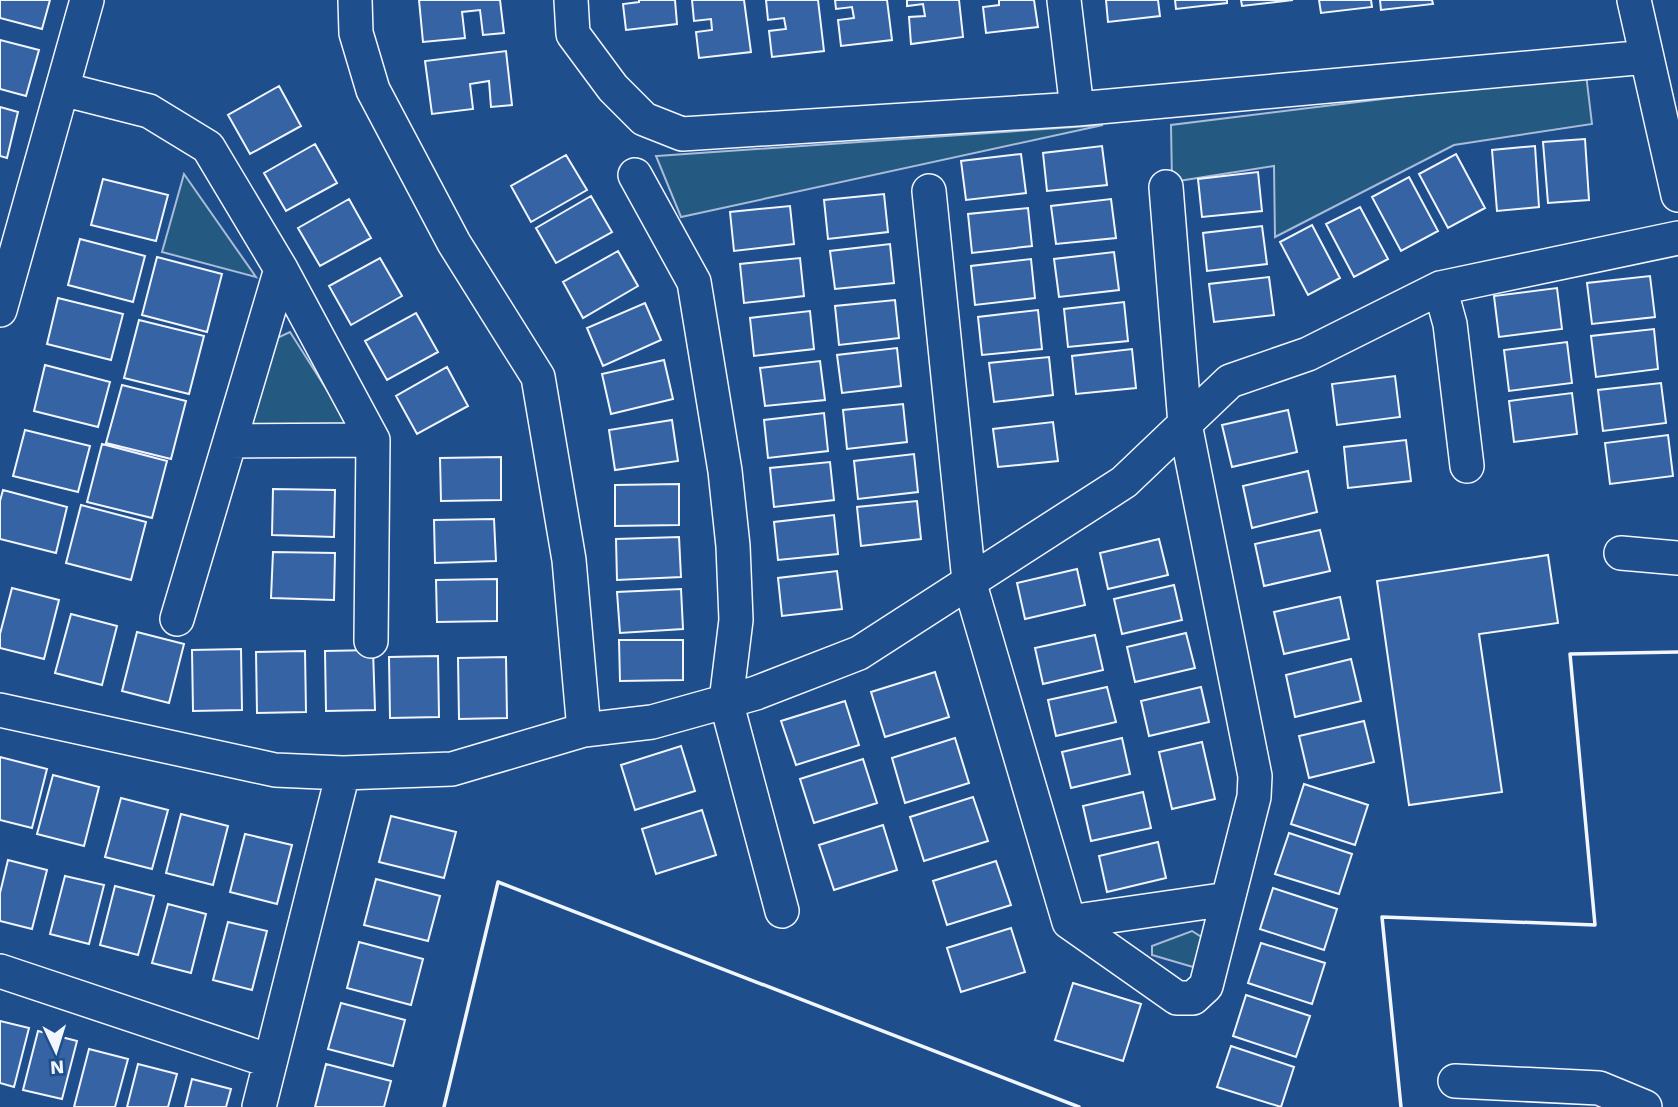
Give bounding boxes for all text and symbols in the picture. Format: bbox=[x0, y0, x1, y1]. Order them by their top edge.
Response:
north arrow bbox=[21, 1016, 91, 1086]
text: N bbox=[49, 1055, 65, 1079]

